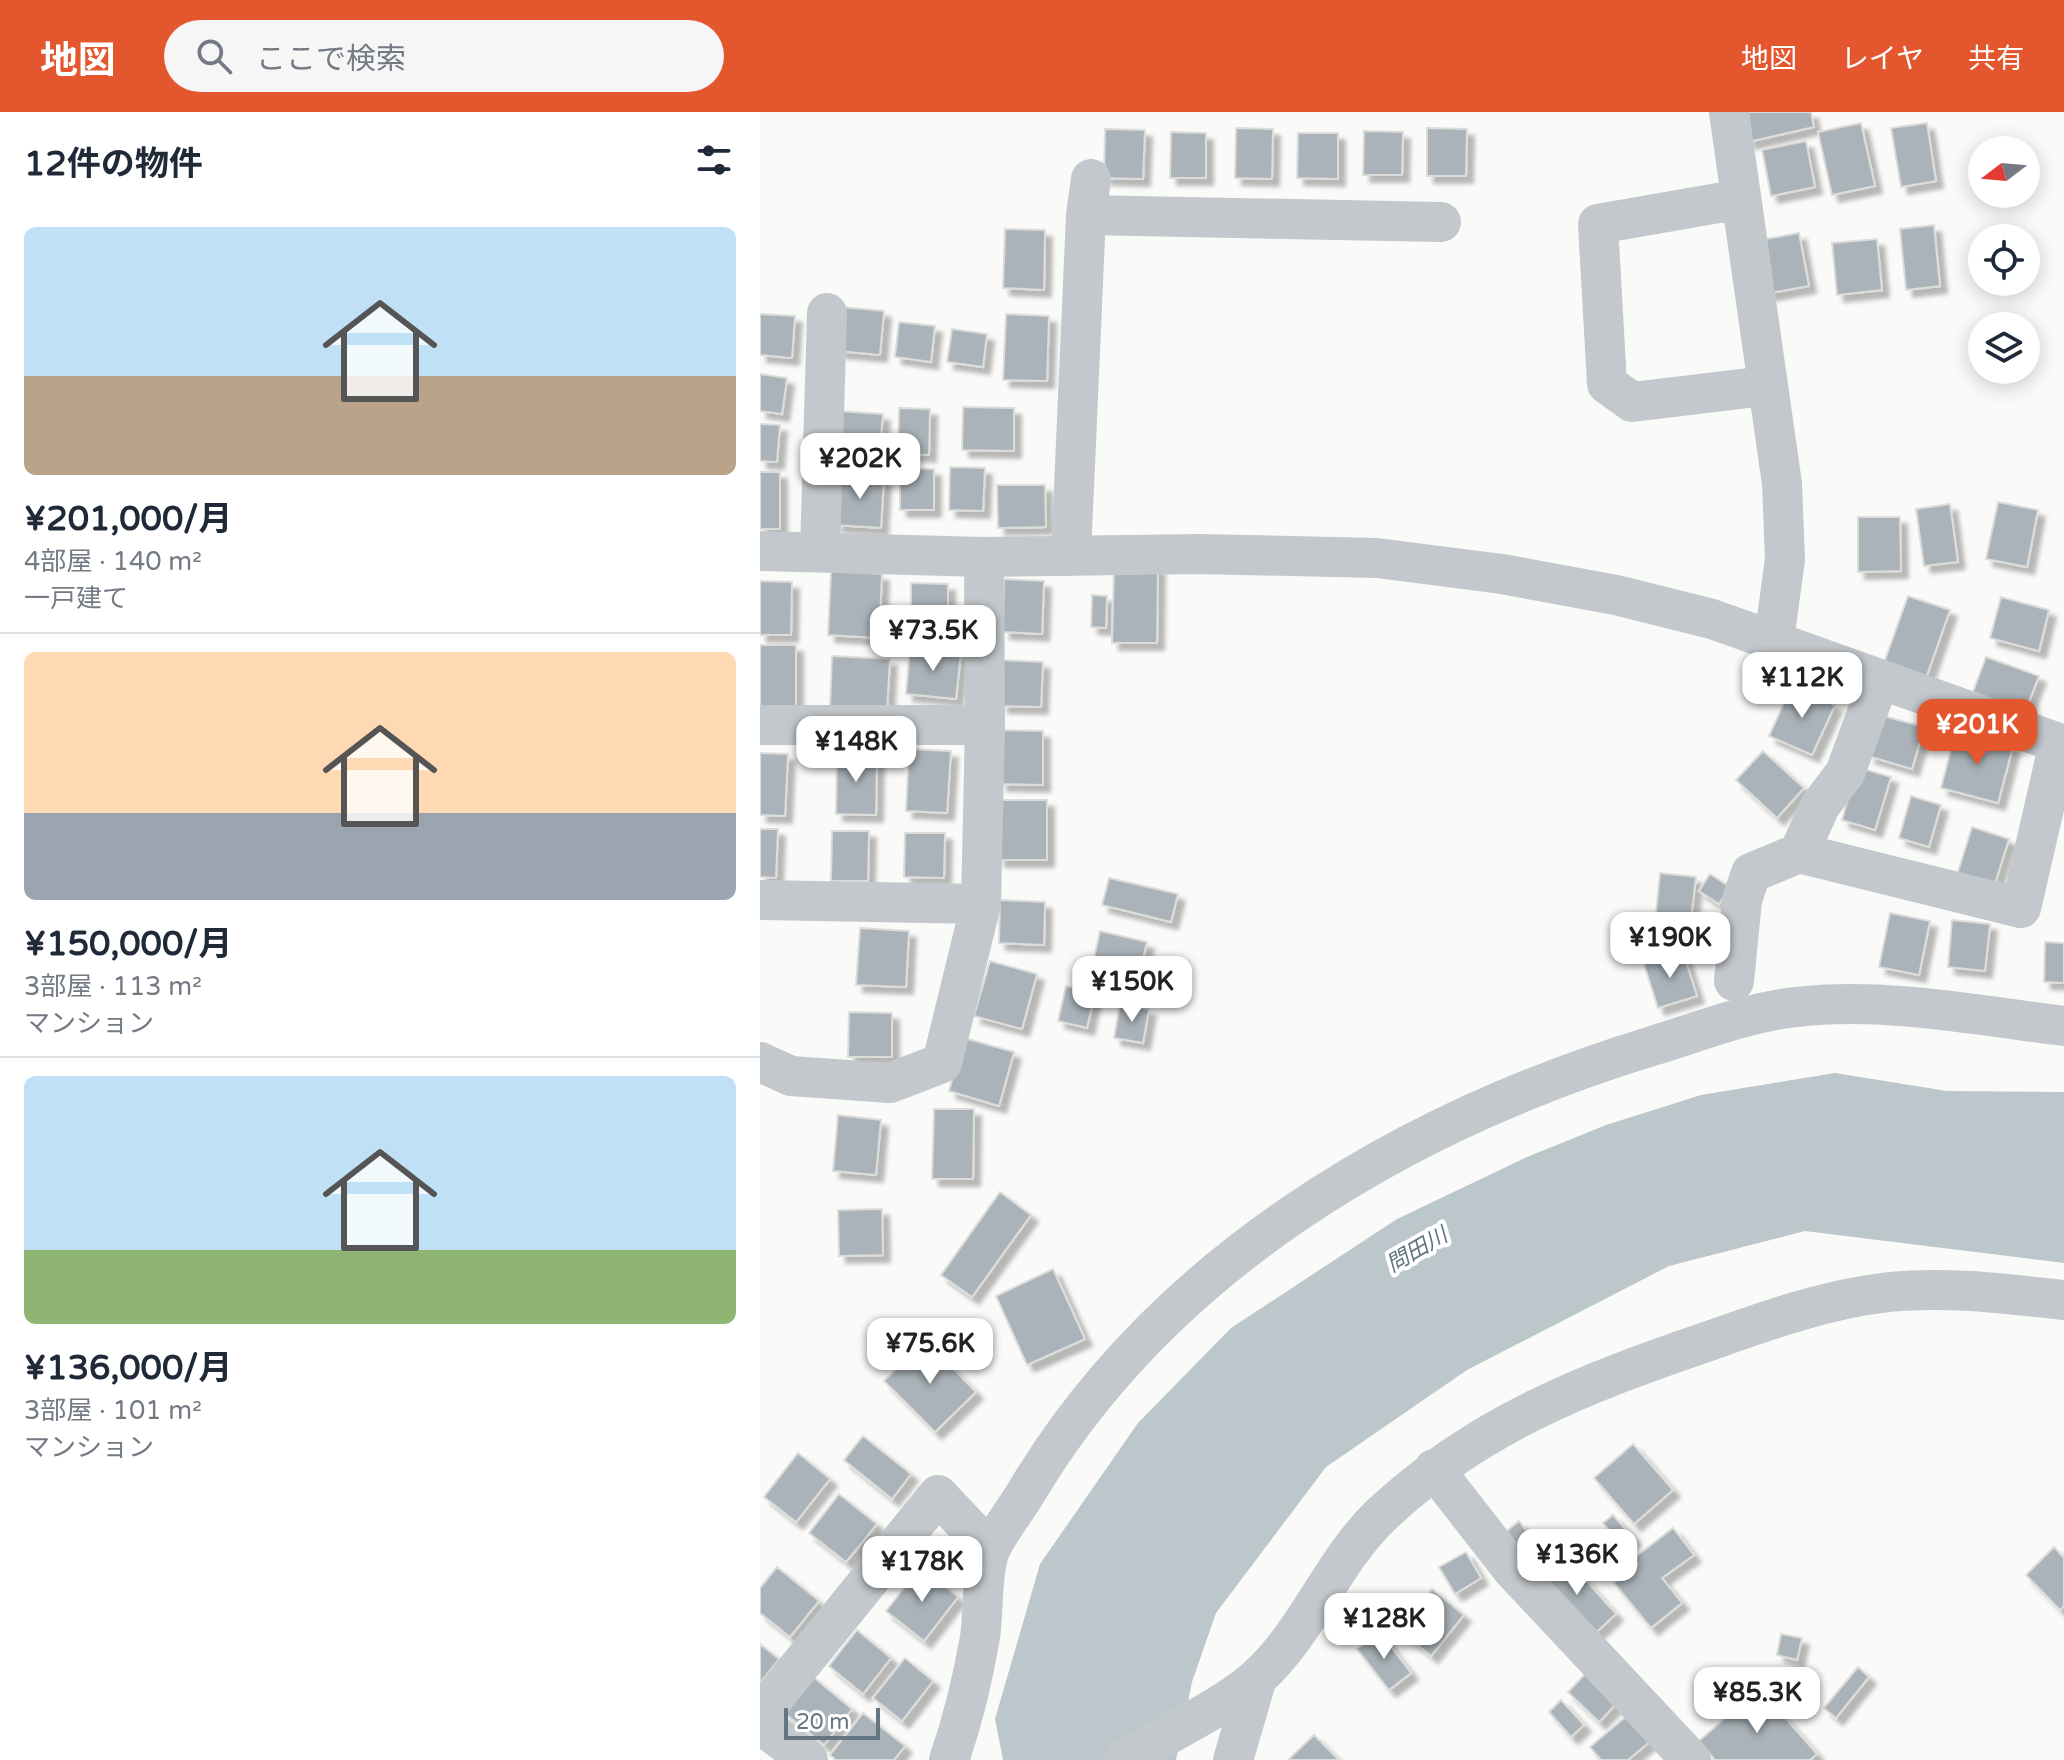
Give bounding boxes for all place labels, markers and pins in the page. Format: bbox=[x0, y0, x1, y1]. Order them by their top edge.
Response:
pin: ¥202K bbox=[804, 433, 916, 501]
pin: ¥73.5K bbox=[868, 605, 998, 673]
pin: ¥112K bbox=[1746, 652, 1858, 720]
pin: ¥201K bbox=[1921, 699, 2033, 767]
pin: ¥148K bbox=[800, 716, 912, 784]
pin: ¥190K bbox=[1614, 912, 1726, 980]
pin: ¥150K bbox=[1076, 956, 1188, 1024]
pin: ¥75.6K bbox=[865, 1318, 995, 1386]
pin: ¥136K bbox=[1521, 1529, 1633, 1597]
pin: ¥178K bbox=[866, 1536, 978, 1604]
pin: ¥128K bbox=[1328, 1593, 1440, 1661]
pin: ¥85.3K bbox=[1692, 1667, 1822, 1735]

